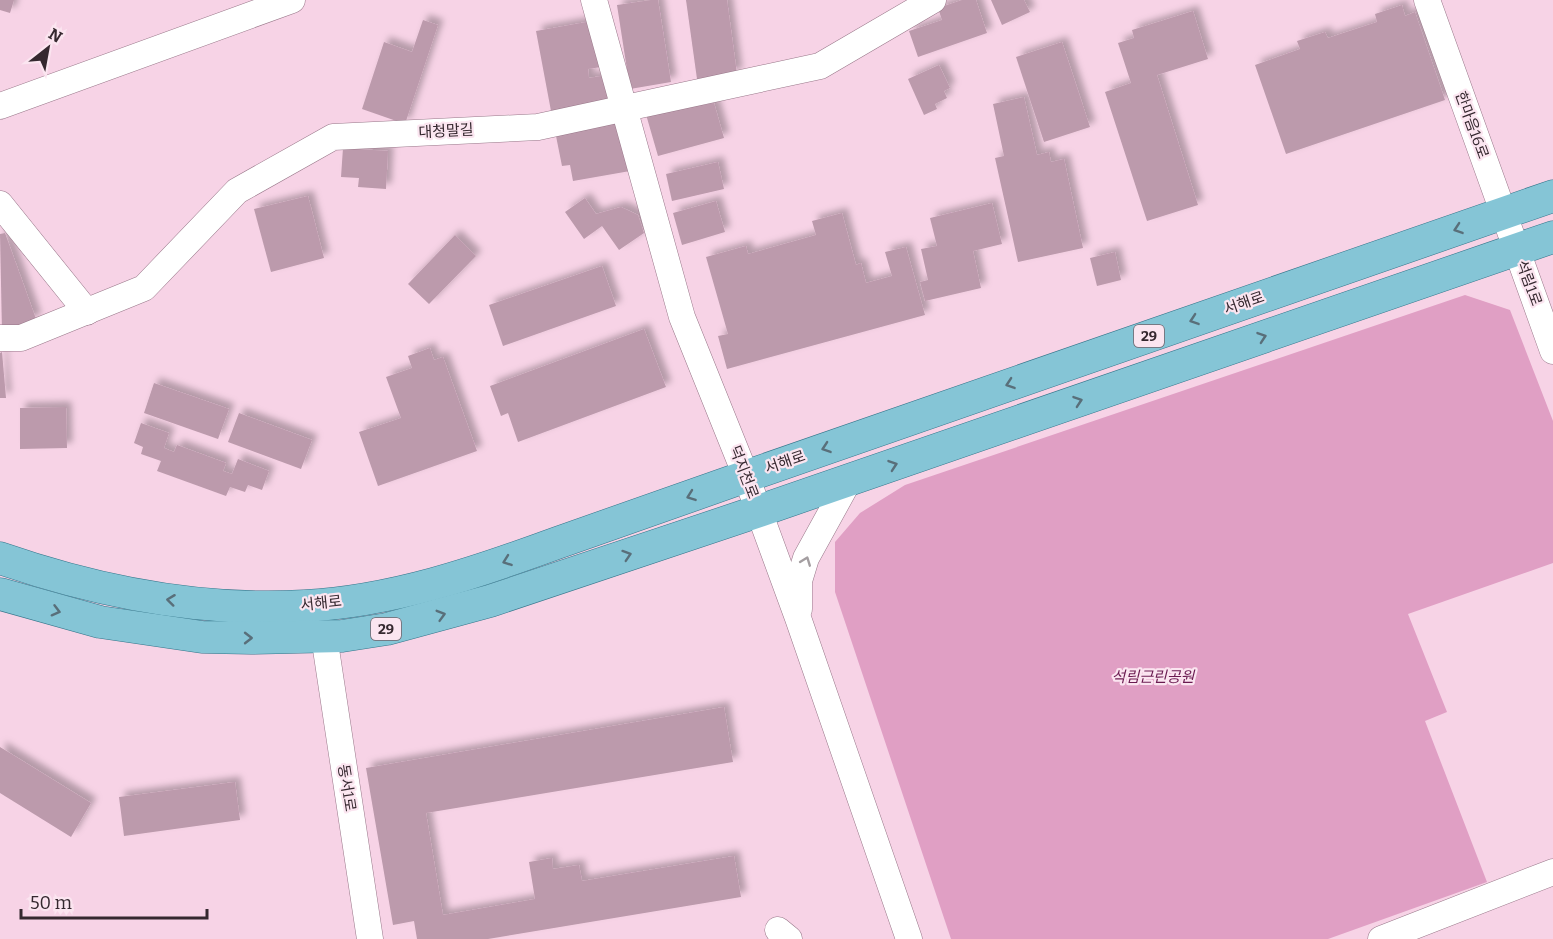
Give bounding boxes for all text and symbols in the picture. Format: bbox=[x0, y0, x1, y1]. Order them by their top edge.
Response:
north arrow bbox=[18, 18, 78, 78]
text: N bbox=[45, 24, 66, 47]
street label: 한마음16로 bbox=[1452, 89, 1492, 161]
street label: 대청말길 bbox=[418, 121, 474, 141]
one-way arrow bbox=[1453, 222, 1464, 235]
street label: 석림1로 bbox=[1512, 258, 1546, 308]
street label: 서해로 bbox=[1221, 288, 1267, 318]
one-way arrow bbox=[1189, 313, 1200, 326]
road number: 29 bbox=[1134, 325, 1164, 347]
one-way arrow bbox=[1256, 332, 1267, 345]
one-way arrow bbox=[1005, 377, 1016, 390]
one-way arrow bbox=[1072, 396, 1083, 408]
one-way arrow bbox=[821, 441, 832, 454]
street label: 덕지천로 bbox=[726, 443, 762, 501]
street label: 서해로 bbox=[762, 447, 808, 477]
one-way arrow bbox=[887, 459, 898, 472]
one-way arrow bbox=[686, 488, 696, 501]
one-way arrow bbox=[621, 550, 632, 563]
one-way arrow bbox=[502, 554, 513, 567]
one-way arrow bbox=[799, 556, 812, 567]
street label: 서해로 bbox=[299, 592, 343, 614]
one-way arrow bbox=[166, 594, 175, 607]
one-way arrow bbox=[51, 603, 61, 616]
one-way arrow bbox=[435, 610, 446, 622]
road number: 29 bbox=[371, 618, 401, 640]
one-way arrow bbox=[244, 632, 253, 644]
park label: 석림근린공원 bbox=[1112, 668, 1196, 686]
street label: 동서1로 bbox=[334, 763, 360, 813]
scale bar bbox=[21, 882, 207, 920]
text: 50 m bbox=[30, 892, 72, 914]

